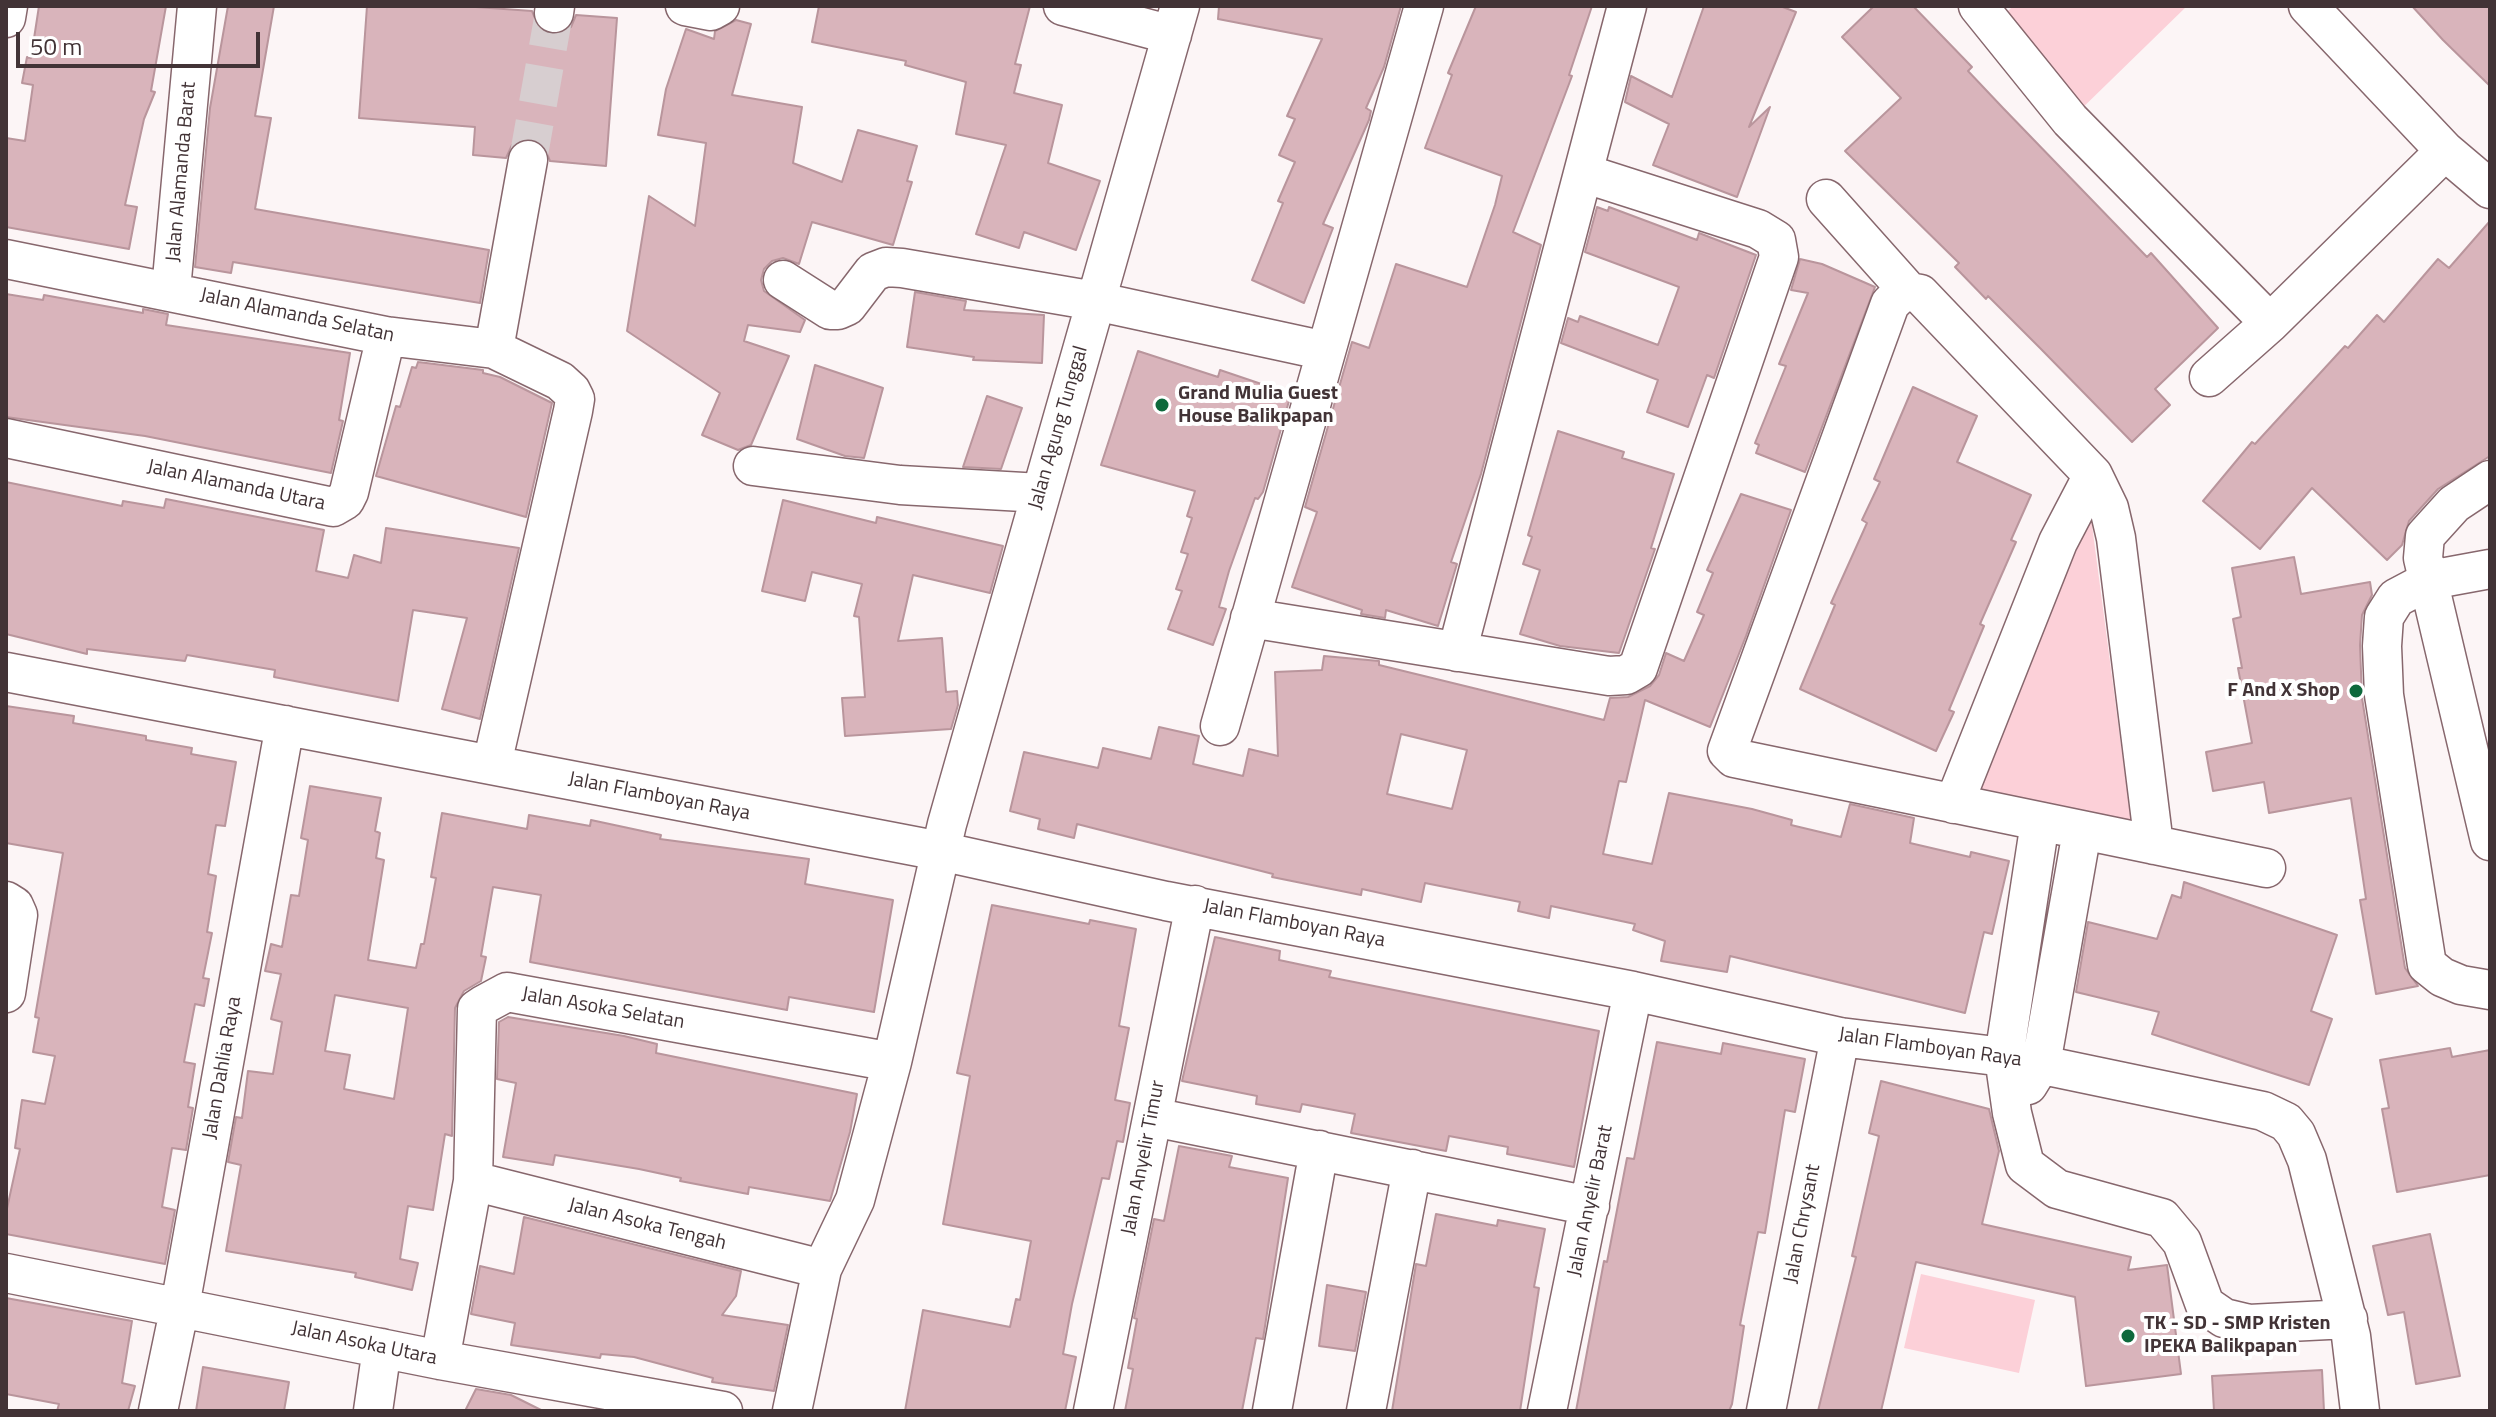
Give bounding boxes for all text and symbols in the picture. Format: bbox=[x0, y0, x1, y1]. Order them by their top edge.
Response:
scale bar bbox=[20, 16, 264, 66]
text: 50 m bbox=[30, 28, 82, 64]
street label: Jalan Alamanda Barat bbox=[162, 81, 202, 263]
street label: Jalan Alamanda Selatan bbox=[198, 284, 396, 348]
street label: Jalan Agung Tunggal bbox=[1024, 343, 1094, 513]
place label: Grand Mulia Guest House Balikpapan bbox=[1178, 382, 1338, 429]
marker: Grand Mulia Guest House Balikpapan bbox=[1153, 396, 1171, 414]
street label: Jalan Alamanda Utara bbox=[145, 455, 327, 517]
place label: F And X Shop bbox=[2227, 679, 2340, 703]
marker: F And X Shop bbox=[2347, 682, 2365, 700]
street label: Jalan Flamboyan Raya bbox=[566, 768, 752, 826]
street label: Jalan Flamboyan Raya bbox=[1201, 895, 1387, 953]
street label: Jalan Asoka Selatan bbox=[520, 983, 686, 1035]
street label: Jalan Dahlia Raya bbox=[199, 995, 247, 1141]
street label: Jalan Flamboyan Raya bbox=[1837, 1023, 2023, 1073]
street label: Jalan Anyelir Timur bbox=[1117, 1079, 1171, 1237]
street label: Jalan Anyelir Barat bbox=[1563, 1123, 1619, 1279]
street label: Jalan Chrysant bbox=[1780, 1162, 1826, 1286]
street label: Jalan Asoka Tengah bbox=[566, 1194, 728, 1256]
place label: TK - SD - SMP Kristen IPEKA Balikpapan bbox=[2144, 1312, 2330, 1359]
street label: Jalan Asoka Utara bbox=[289, 1317, 439, 1371]
marker: TK - SD - SMP Kristen IPEKA Balikpapan bbox=[2119, 1327, 2137, 1345]

